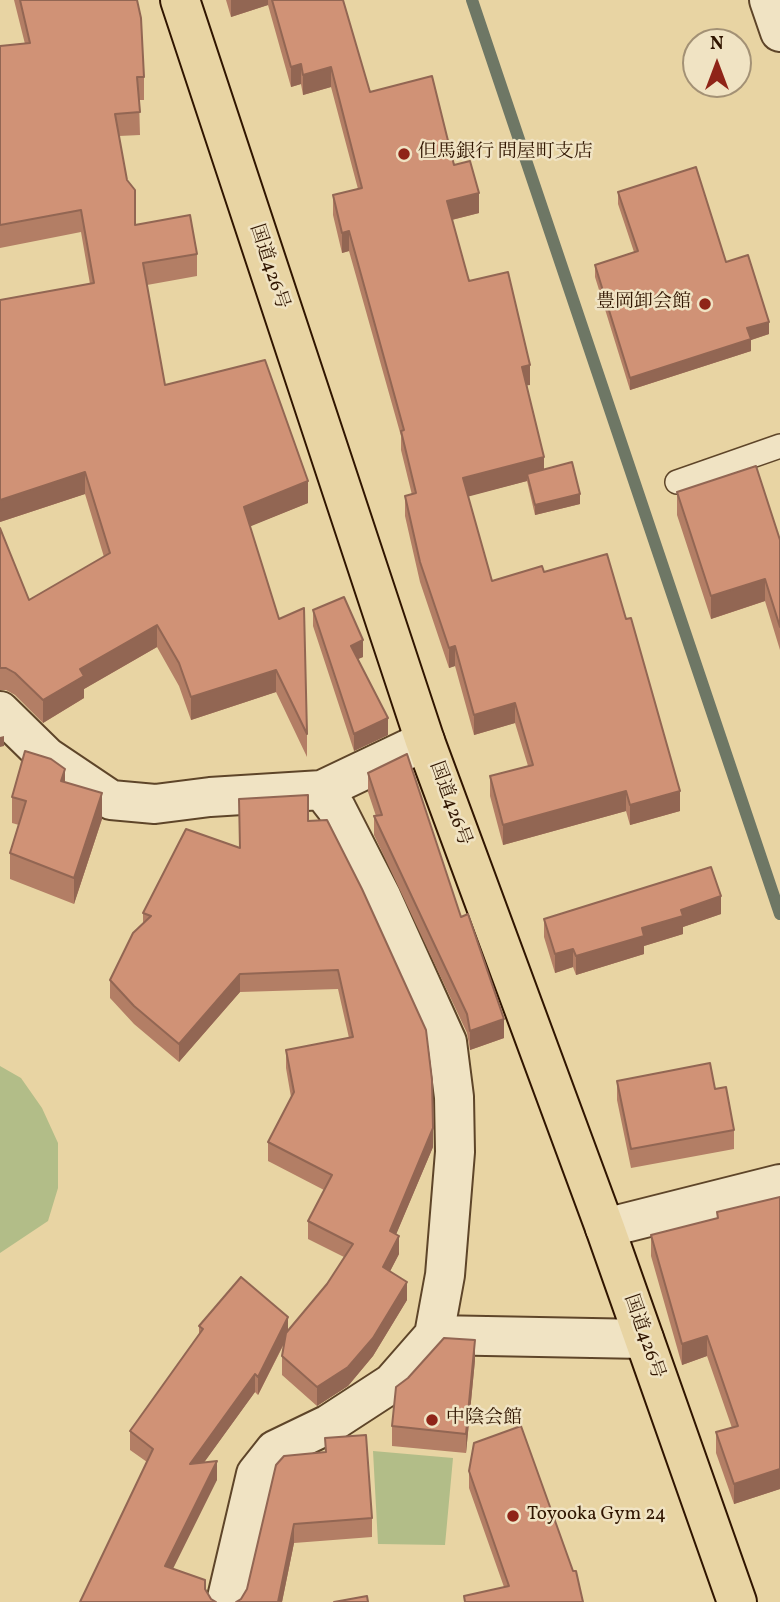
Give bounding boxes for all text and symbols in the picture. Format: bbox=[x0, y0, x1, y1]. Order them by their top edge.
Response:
north arrow bbox=[682, 28, 752, 98]
text: N bbox=[710, 31, 724, 57]
place label: 但馬銀行 問屋町支店 bbox=[418, 143, 593, 165]
marker: 但馬銀行 問屋町支店 bbox=[396, 146, 412, 162]
street label: 国道426号 bbox=[244, 222, 292, 312]
place label: 豊岡卸会館 bbox=[596, 293, 691, 315]
marker: 豊岡卸会館 bbox=[697, 296, 713, 312]
street label: 国道426号 bbox=[423, 759, 475, 849]
street label: 国道426号 bbox=[618, 1292, 668, 1382]
place label: 中陰会館 bbox=[446, 1409, 522, 1431]
marker: 中陰会館 bbox=[424, 1412, 440, 1428]
place label: Toyooka Gym 24 bbox=[527, 1505, 666, 1527]
marker: Toyooka Gym 24 bbox=[505, 1508, 521, 1524]

